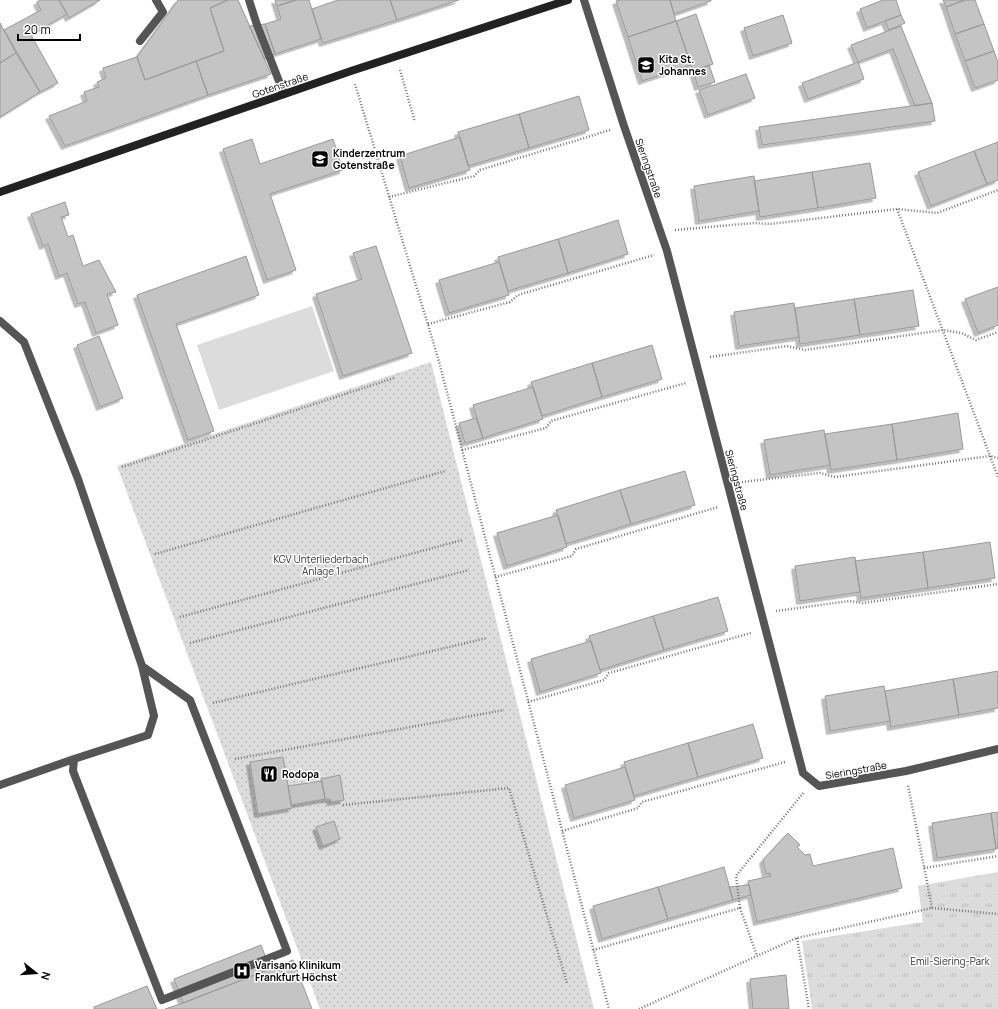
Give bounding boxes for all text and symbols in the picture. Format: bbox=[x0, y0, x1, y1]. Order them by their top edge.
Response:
scale bar bbox=[18, 16, 80, 42]
text: 20 m bbox=[24, 21, 51, 38]
place label: Kita St. Johannes bbox=[659, 52, 707, 78]
school or university icon: Kita St. Johannes bbox=[636, 55, 656, 75]
street label: Gotenstraße bbox=[250, 69, 310, 101]
street label: Sieringstraße bbox=[632, 136, 666, 200]
place label: Kinderzentrum Gotenstraße bbox=[333, 146, 405, 172]
school or university icon: Kinderzentrum Gotenstraße bbox=[310, 149, 330, 169]
street label: Sieringstraße bbox=[722, 448, 752, 512]
park label: KGV Unterliederbach Anlage 1 bbox=[273, 552, 369, 578]
street label: Sieringstraße bbox=[824, 758, 888, 782]
restaurant icon: Rodopa bbox=[259, 764, 279, 784]
place label: Rodopa bbox=[282, 767, 319, 781]
north arrow bbox=[16, 953, 56, 993]
park label: Emil-Siering-Park bbox=[910, 954, 991, 968]
place label: Varisano Klinikum Frankfurt Höchst bbox=[255, 958, 341, 984]
hospital icon: Varisano Klinikum Frankfurt Höchst bbox=[232, 961, 252, 981]
text: N bbox=[38, 970, 54, 982]

